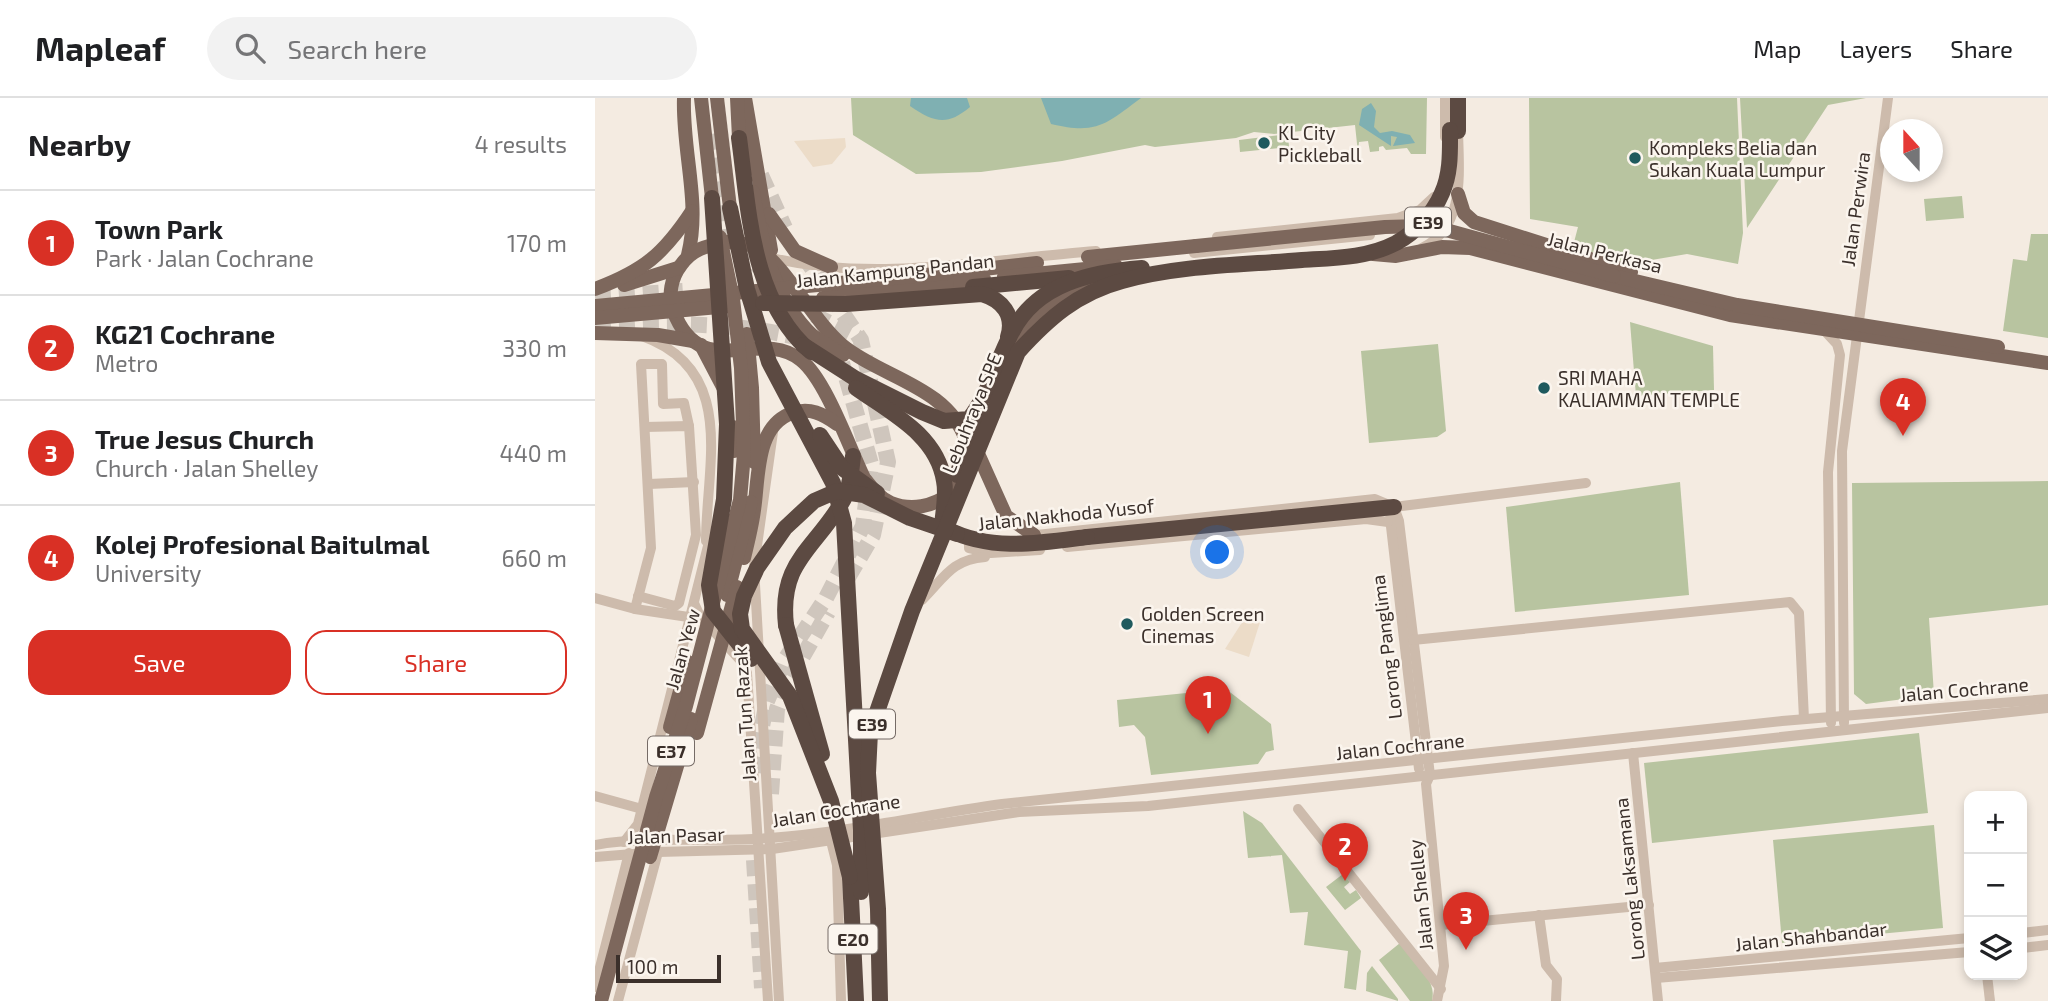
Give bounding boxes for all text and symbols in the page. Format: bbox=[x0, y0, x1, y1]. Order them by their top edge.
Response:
search box bbox=[207, 17, 697, 80]
text: Mapleaf bbox=[35, 28, 165, 68]
icon: search bbox=[231, 29, 269, 67]
text: Search here bbox=[287, 33, 427, 64]
text: Map bbox=[1753, 34, 1801, 63]
text: Layers bbox=[1839, 34, 1912, 63]
text: Share bbox=[1950, 34, 2013, 63]
north arrow bbox=[1880, 119, 1943, 182]
place label: KL City Pickleball bbox=[1278, 121, 1362, 166]
text: Nearby bbox=[28, 126, 131, 162]
text: 4 results bbox=[475, 130, 567, 158]
marker: KL City Pickleball bbox=[1256, 135, 1272, 151]
place label: Kompleks Belia dan Sukan Kuala Lumpur bbox=[1649, 136, 1826, 181]
marker: Kompleks Belia dan Sukan Kuala Lumpur bbox=[1627, 150, 1643, 166]
street label: Jalan Perwira bbox=[1836, 150, 1874, 268]
road number: E39 bbox=[1405, 208, 1451, 237]
text: Town Park bbox=[95, 213, 223, 244]
street label: Jalan Perkasa bbox=[1545, 227, 1665, 277]
text: 1 bbox=[46, 229, 56, 257]
text: 170 m bbox=[507, 229, 567, 257]
text: Park · Jalan Cochrane bbox=[95, 244, 314, 272]
street label: Jalan Kampung Pandan bbox=[795, 248, 995, 292]
text: KG21 Cochrane bbox=[95, 318, 275, 349]
text: 2 bbox=[44, 334, 58, 362]
text: 330 m bbox=[502, 334, 567, 362]
text: Metro bbox=[95, 349, 158, 377]
street label: Lebuhraya SPE bbox=[936, 349, 1006, 477]
place label: SRI MAHA KALIAMMAN TEMPLE bbox=[1558, 366, 1740, 411]
pin: 4 bbox=[1880, 378, 1926, 436]
marker: SRI MAHA KALIAMMAN TEMPLE bbox=[1536, 380, 1552, 396]
text: True Jesus Church bbox=[95, 423, 314, 454]
text: 3 bbox=[44, 439, 58, 467]
text: 440 m bbox=[500, 439, 567, 467]
text: Church · Jalan Shelley bbox=[95, 454, 318, 482]
street label: Jalan Nakhoda Yusof bbox=[977, 493, 1156, 535]
text: Kolej Profesional Baitulmal bbox=[95, 528, 429, 559]
your location bbox=[1200, 535, 1234, 569]
text: 4 bbox=[44, 544, 58, 572]
text: 660 m bbox=[502, 544, 567, 572]
text: University bbox=[95, 559, 201, 587]
street label: Lorong Panglima bbox=[1366, 574, 1406, 720]
place label: Golden Screen Cinemas bbox=[1141, 602, 1265, 647]
street label: Jalan Yew bbox=[659, 606, 705, 692]
marker: Golden Screen Cinemas bbox=[1119, 616, 1135, 632]
button: Save bbox=[28, 630, 291, 695]
button: Share bbox=[305, 630, 567, 695]
street label: Jalan Tun Razak bbox=[728, 645, 760, 782]
street label: Jalan Cochrane bbox=[1898, 672, 2030, 706]
pin: 1 bbox=[1185, 676, 1231, 734]
road number: E39 bbox=[849, 710, 895, 738]
street label: Jalan Cochrane bbox=[1334, 728, 1466, 764]
road number: E37 bbox=[648, 736, 694, 766]
street label: Jalan Cochrane bbox=[770, 789, 902, 831]
map controls bbox=[1964, 791, 2027, 980]
button: + bbox=[1964, 791, 2027, 854]
street label: Lorong Laksamana bbox=[1609, 797, 1649, 961]
street label: Jalan Pasar bbox=[627, 822, 726, 848]
pin: 2 bbox=[1322, 823, 1368, 881]
street label: Jalan Shelley bbox=[1403, 838, 1437, 952]
button: − bbox=[1964, 854, 2027, 917]
pin: 3 bbox=[1443, 892, 1489, 950]
street label: Jalan Shahbandar bbox=[1734, 917, 1888, 955]
button: layers bbox=[1964, 917, 2027, 980]
road number: E20 bbox=[828, 924, 877, 954]
scale bar bbox=[616, 952, 721, 984]
text: 100 m bbox=[627, 955, 678, 978]

